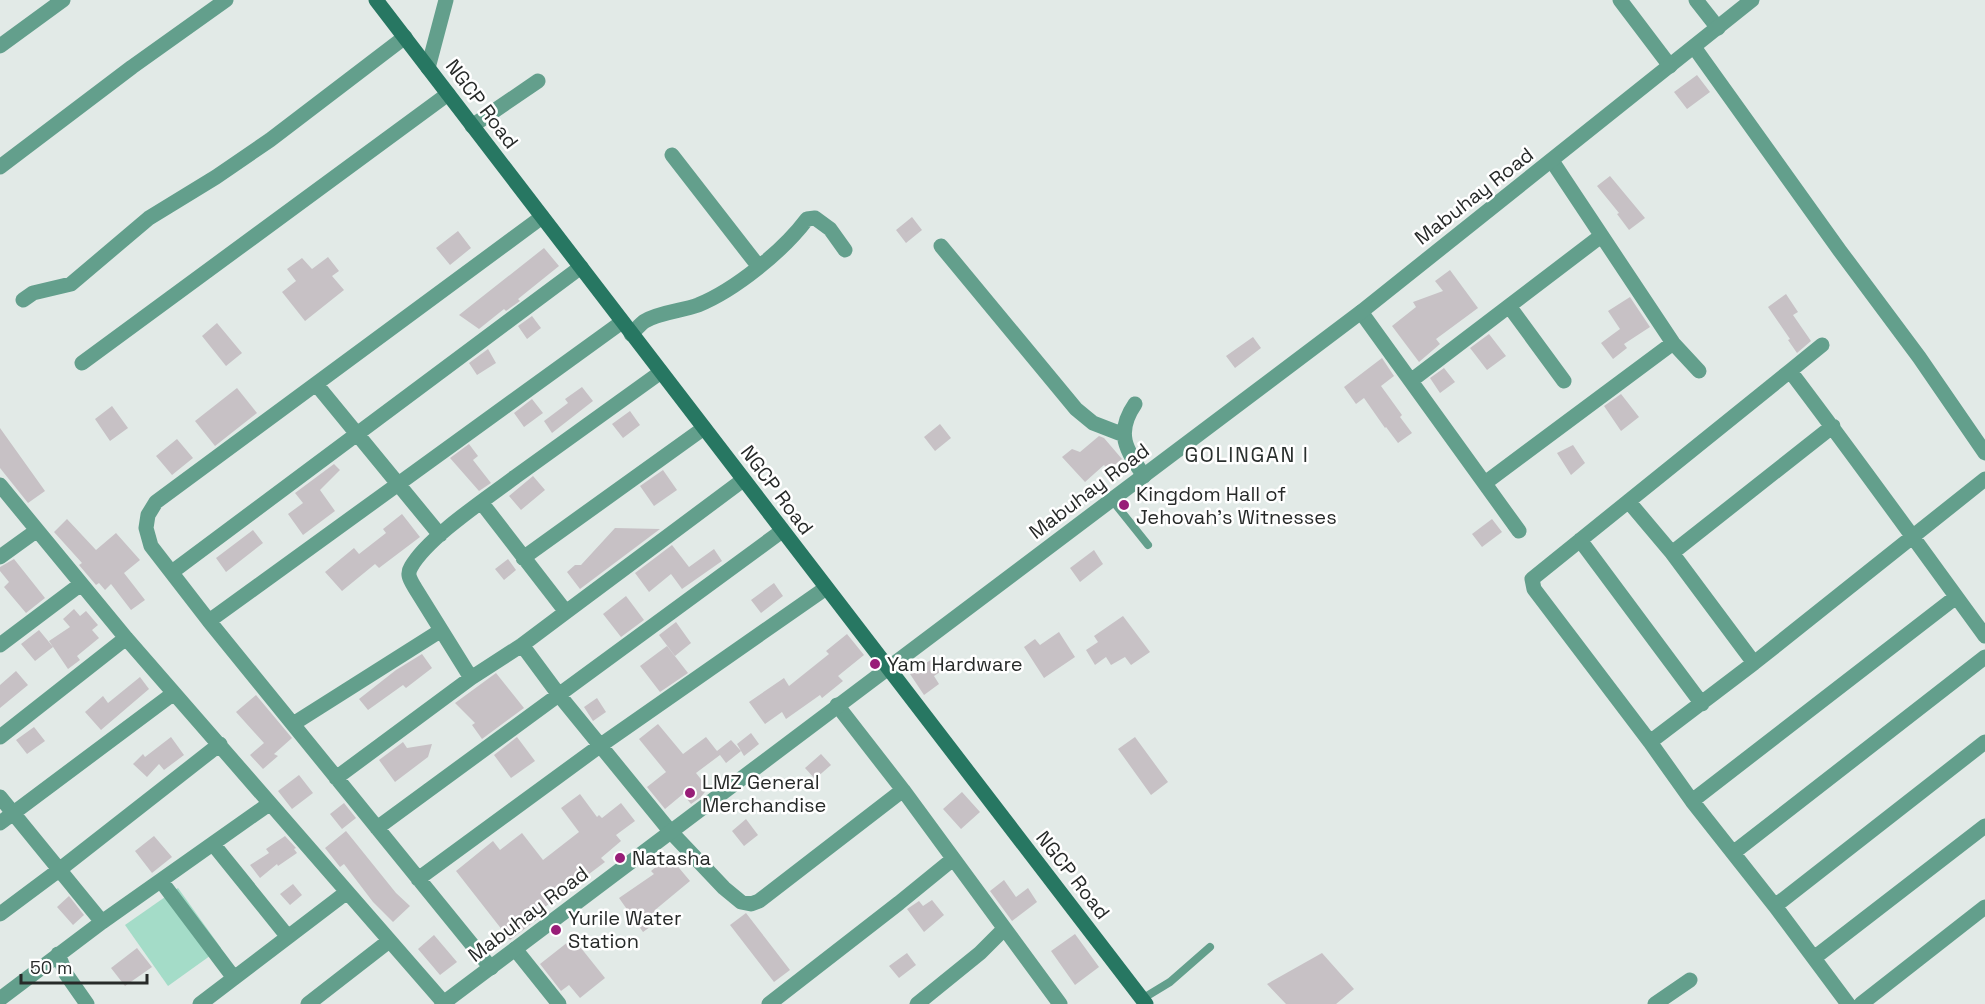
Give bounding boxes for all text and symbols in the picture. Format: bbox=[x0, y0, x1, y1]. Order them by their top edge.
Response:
street label: NGCP Road bbox=[440, 54, 524, 154]
street label: Mabuhay Road bbox=[1409, 141, 1539, 251]
street label: Mabuhay Road bbox=[1024, 437, 1154, 545]
street label: NGCP Road bbox=[735, 440, 819, 540]
district label: GOLINGAN I bbox=[1185, 441, 1310, 468]
place label: Kingdom Hall of Jehovah's Witnesses bbox=[1136, 481, 1337, 530]
marker: Kingdom Hall of Jehovah's Witnesses bbox=[1117, 498, 1131, 512]
place label: Yam Hardware bbox=[887, 651, 1022, 677]
marker: Yam Hardware bbox=[868, 657, 882, 671]
place label: LMZ General Merchandise bbox=[702, 769, 826, 818]
marker: LMZ General Merchandise bbox=[683, 786, 697, 800]
street label: NGCP Road bbox=[1030, 825, 1116, 925]
place label: Natasha bbox=[632, 845, 711, 871]
marker: Natasha bbox=[613, 851, 627, 865]
street label: Mabuhay Road bbox=[463, 860, 593, 968]
place label: Yurile Water Station bbox=[568, 905, 682, 954]
marker: Yurile Water Station bbox=[549, 923, 563, 937]
scale bar bbox=[21, 947, 147, 985]
text: 50 m bbox=[30, 956, 72, 979]

